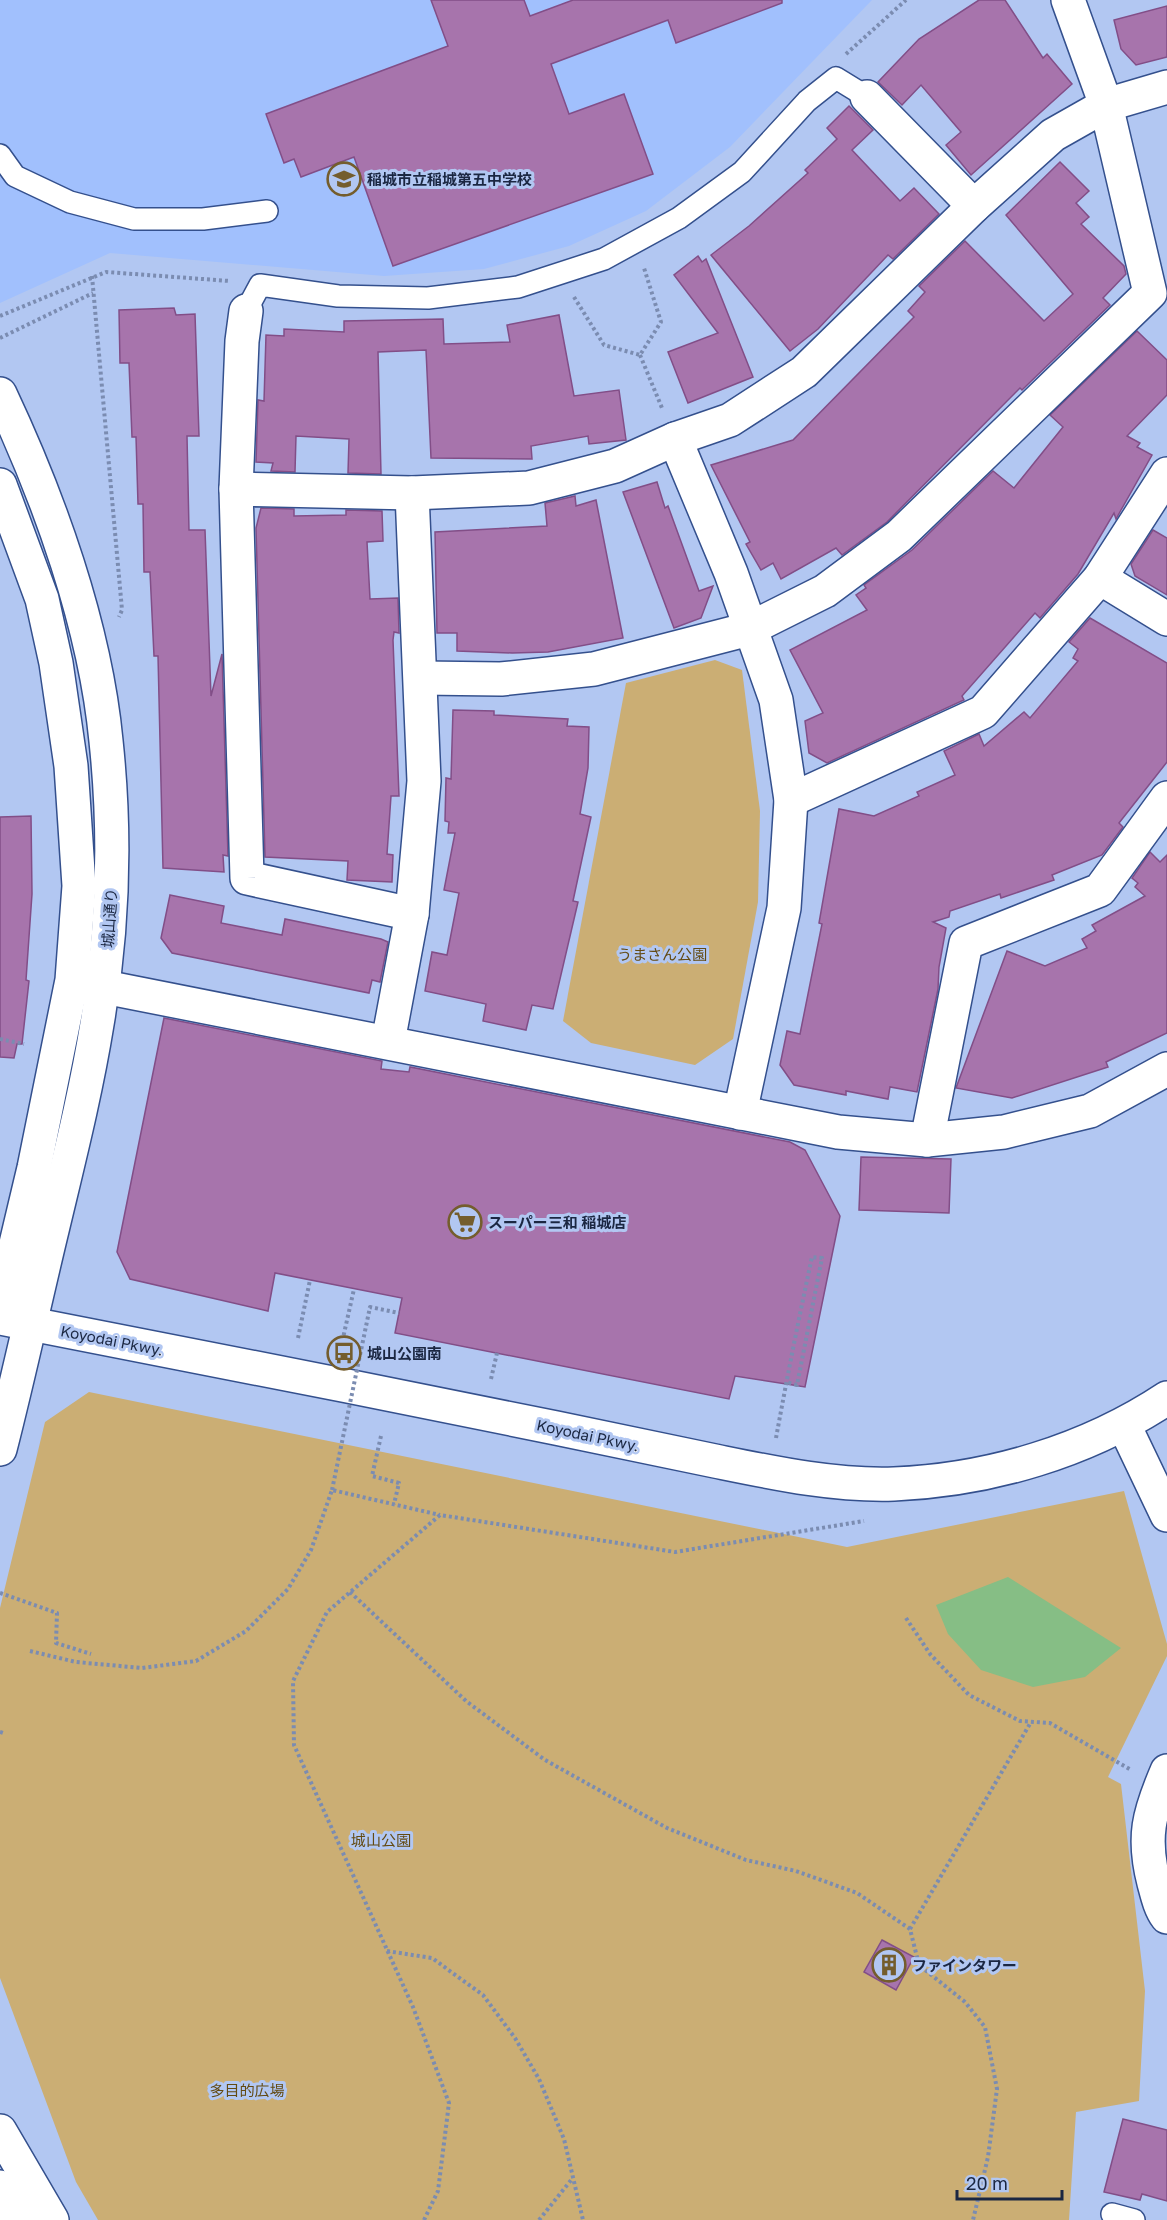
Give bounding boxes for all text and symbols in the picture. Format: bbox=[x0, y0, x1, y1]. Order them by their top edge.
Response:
school or university icon: 稲城市立稲城第五中学校 bbox=[326, 161, 362, 197]
place label: 稲城市立稲城第五中学校 bbox=[367, 170, 532, 188]
street label: 城山通り bbox=[98, 887, 120, 949]
park label: うまさん公園 bbox=[617, 945, 707, 963]
supermarket icon: スーパー三和 稲城店 bbox=[447, 1204, 483, 1240]
place label: スーパー三和 稲城店 bbox=[488, 1213, 627, 1231]
street label: Koyodai Pkwy. bbox=[59, 1321, 165, 1359]
bus stop icon: 城山公園南 bbox=[326, 1335, 362, 1371]
place label: 城山公園南 bbox=[367, 1344, 442, 1362]
street label: Koyodai Pkwy. bbox=[535, 1415, 641, 1455]
park label: 城山公園 bbox=[351, 1831, 411, 1849]
building icon: ファインタワー bbox=[871, 1947, 907, 1983]
place label: ファインタワー bbox=[912, 1956, 1017, 1974]
park label: 多目的広場 bbox=[209, 2081, 285, 2099]
scale bar bbox=[957, 2163, 1062, 2201]
text: 20 m bbox=[966, 2172, 1008, 2194]

